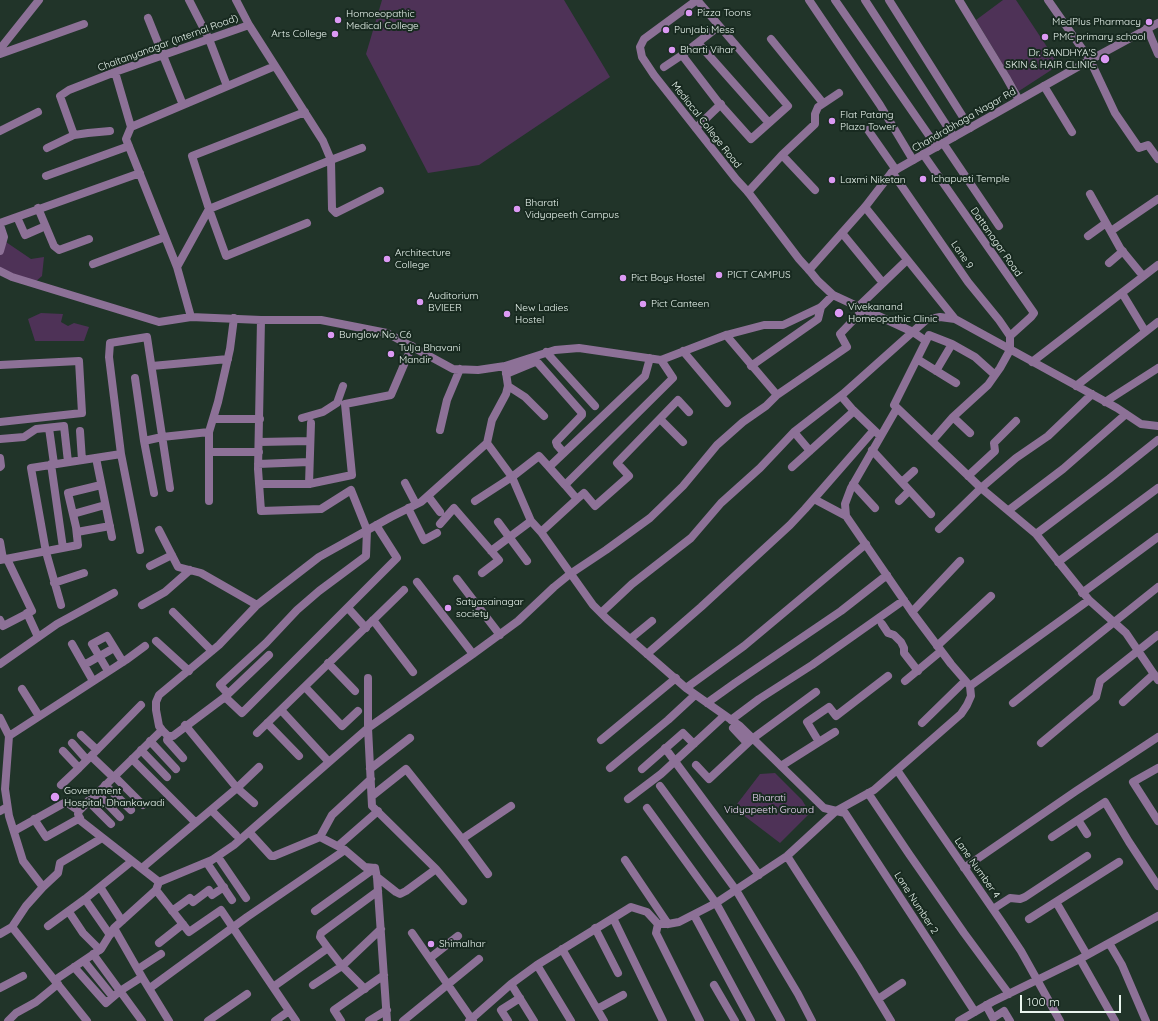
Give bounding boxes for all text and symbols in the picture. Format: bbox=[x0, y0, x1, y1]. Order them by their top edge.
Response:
place label: Pizza Toons bbox=[697, 7, 751, 19]
place label: Homoeopathic Medical College bbox=[346, 8, 419, 32]
marker: Pizza Toons bbox=[684, 8, 694, 18]
street label: Chaitanyanagar (Internal Road) bbox=[96, 12, 240, 74]
marker: Homoeopathic Medical College bbox=[333, 15, 343, 25]
place label: MedPlus Pharmacy bbox=[1052, 16, 1141, 28]
marker: MedPlus Pharmacy bbox=[1144, 17, 1154, 27]
place label: Punjabi Mess bbox=[674, 24, 734, 36]
marker: Punjabi Mess bbox=[661, 25, 671, 35]
place label: Arts College bbox=[271, 28, 327, 40]
marker: Arts College bbox=[330, 29, 340, 39]
place label: PMC primary school bbox=[1053, 31, 1146, 43]
marker: PMC primary school bbox=[1040, 32, 1050, 42]
place label: Bharti Vihar bbox=[680, 44, 735, 56]
marker: Bharti Vihar bbox=[667, 45, 677, 55]
place label: Dr. SANDHYA'S SKIN & HAIR CLINIC bbox=[1005, 47, 1096, 70]
marker: Dr. SANDHYA'S SKIN & HAIR CLINIC bbox=[1099, 53, 1111, 65]
street label: Mediacal College Road bbox=[669, 79, 743, 171]
street label: Chandrabhaga Nagar Rd bbox=[910, 85, 1018, 155]
place label: Flat Patang Plaza Tower bbox=[840, 109, 896, 132]
marker: Flat Patang Plaza Tower bbox=[827, 116, 837, 126]
place label: Ichapueti Temple bbox=[931, 173, 1010, 185]
place label: Laxmi Niketan bbox=[840, 174, 906, 186]
marker: Ichapueti Temple bbox=[918, 174, 928, 184]
marker: Laxmi Niketan bbox=[827, 175, 837, 185]
place label: Bharati Vidyapeeth Campus bbox=[525, 197, 619, 220]
marker: Bharati Vidyapeeth Campus bbox=[512, 204, 522, 214]
street label: Dattanagar Road bbox=[968, 205, 1024, 279]
street label: Lane 9 bbox=[948, 239, 976, 271]
place label: Architecture College bbox=[395, 247, 451, 270]
marker: Architecture College bbox=[382, 254, 392, 264]
place label: PICT CAMPUS bbox=[727, 269, 791, 281]
marker: PICT CAMPUS bbox=[714, 270, 724, 280]
place label: Pict Boys Hostel bbox=[631, 272, 705, 284]
marker: Pict Boys Hostel bbox=[618, 273, 628, 283]
place label: Auditorium BVIEER bbox=[428, 290, 478, 314]
marker: Auditorium BVIEER bbox=[415, 297, 425, 307]
place label: Pict Canteen bbox=[651, 298, 709, 310]
marker: Pict Canteen bbox=[638, 299, 648, 309]
place label: Vivekanand Homeopathic Clinic bbox=[848, 301, 937, 324]
place label: New Ladies Hostel bbox=[515, 302, 568, 326]
marker: Vivekanand Homeopathic Clinic bbox=[833, 307, 845, 319]
marker: New Ladies Hostel bbox=[502, 309, 512, 319]
place label: Bunglow No. C6 bbox=[339, 329, 411, 341]
marker: Bunglow No. C6 bbox=[326, 330, 336, 340]
place label: Tulja Bhavani Mandir bbox=[399, 342, 461, 366]
marker: Tulja Bhavani Mandir bbox=[386, 349, 396, 359]
place label: Satyasainagar society bbox=[456, 596, 524, 620]
marker: Satyasainagar society bbox=[443, 603, 453, 613]
place label: Government Hospital, Dhankawadi bbox=[64, 785, 164, 808]
marker: Government Hospital, Dhankawadi bbox=[49, 791, 61, 803]
park label: Bharati Vidyapeeth Ground bbox=[724, 792, 814, 816]
street label: Lane Number 4 bbox=[952, 835, 1002, 901]
street label: Lane Number 2 bbox=[892, 870, 940, 936]
place label: Shimalhar bbox=[439, 938, 486, 950]
marker: Shimalhar bbox=[426, 939, 436, 949]
scale bar bbox=[1022, 987, 1123, 1013]
text: 100 m bbox=[1027, 994, 1060, 1009]

